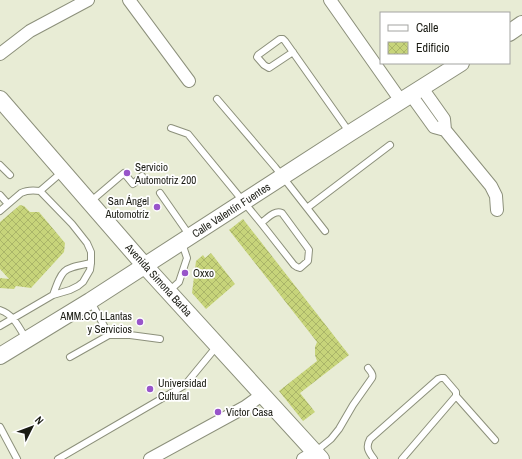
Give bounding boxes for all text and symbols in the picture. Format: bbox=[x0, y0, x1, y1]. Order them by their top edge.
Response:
legend bbox=[380, 12, 510, 64]
text: Calle bbox=[416, 20, 438, 36]
text: Edificio bbox=[416, 40, 449, 56]
place label: Servicio Automotriz 200 bbox=[134, 160, 196, 187]
marker: Servicio Automotriz 200 bbox=[122, 168, 132, 178]
street label: Calle Valentín Fuentes bbox=[189, 179, 273, 241]
place label: San Ángel Automotríz bbox=[104, 194, 149, 221]
marker: San Ángel Automotríz bbox=[152, 202, 162, 212]
street label: Avenida Simona Barba bbox=[122, 240, 195, 319]
place label: Oxxo bbox=[193, 266, 214, 280]
marker: Oxxo bbox=[180, 268, 190, 278]
place label: AMM.CO LLantas y Servicios bbox=[59, 309, 132, 336]
marker: AMM.CO LLantas y Servicios bbox=[135, 317, 145, 327]
place label: Universidad Cultural bbox=[158, 376, 207, 403]
marker: Universidad Cultural bbox=[145, 384, 155, 394]
place label: Victor Casa bbox=[226, 405, 273, 419]
north arrow bbox=[12, 407, 52, 447]
marker: Victor Casa bbox=[213, 407, 223, 417]
text: N bbox=[32, 413, 47, 427]

